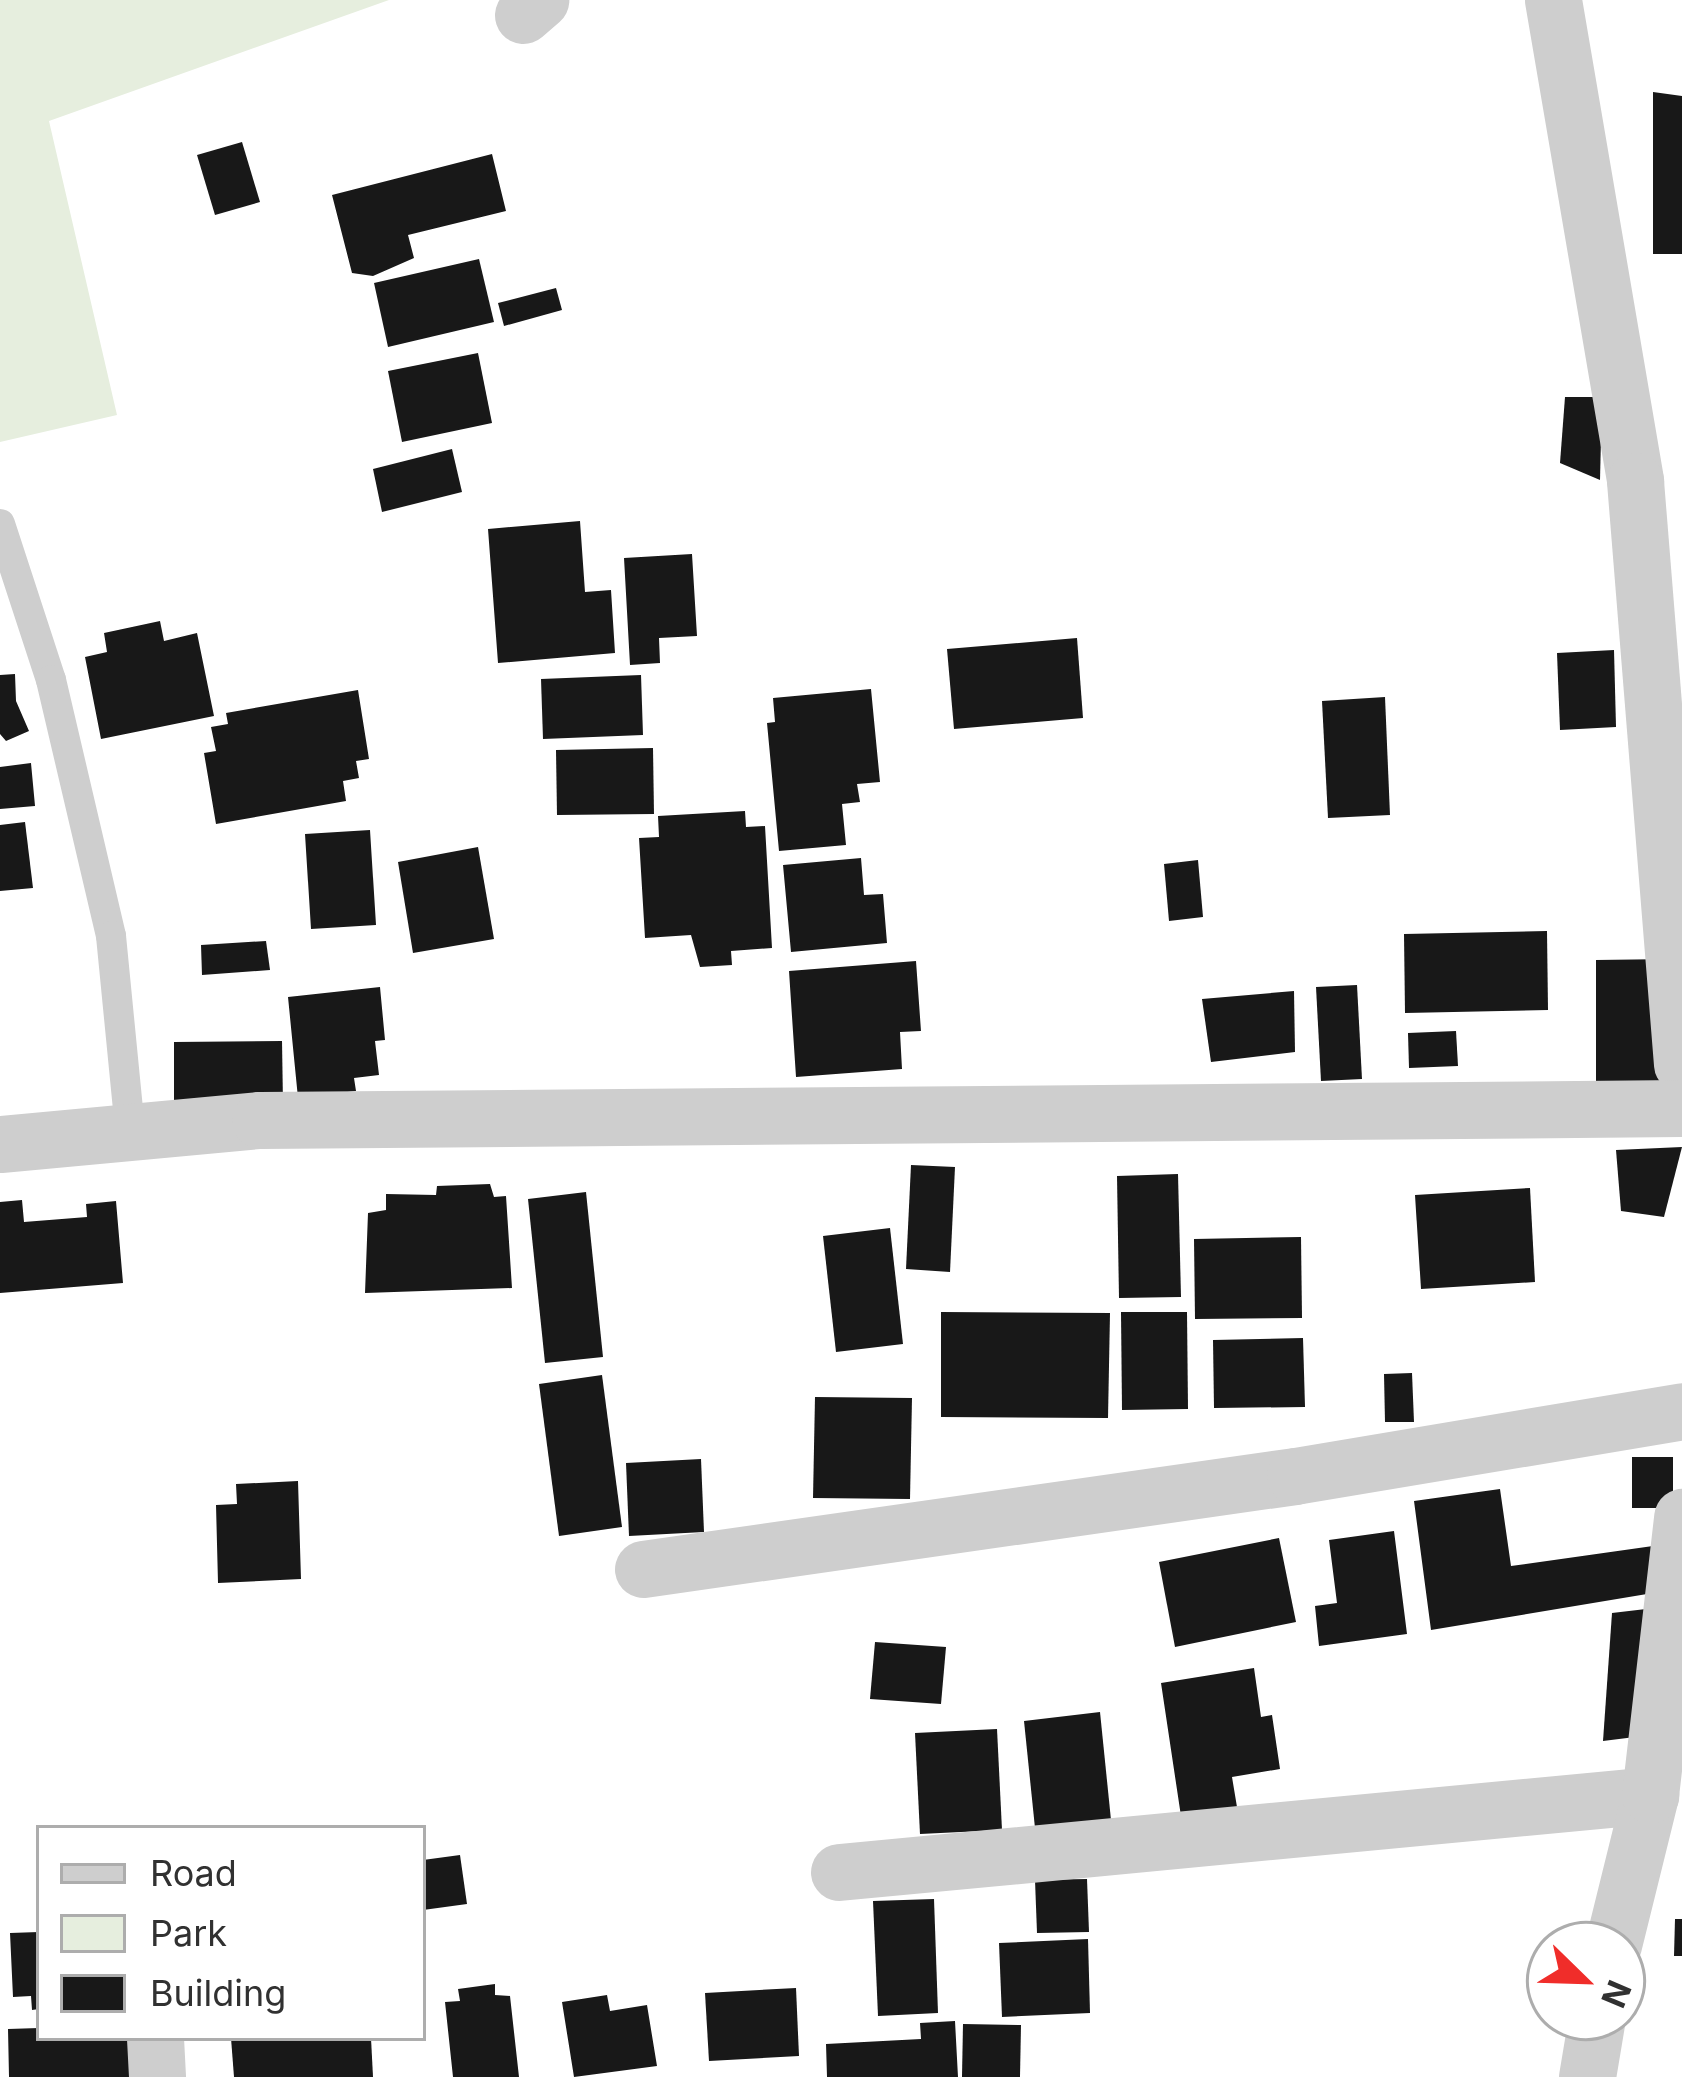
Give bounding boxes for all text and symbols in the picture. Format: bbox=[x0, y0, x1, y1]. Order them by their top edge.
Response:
legend bbox=[36, 1825, 426, 2041]
text: Road bbox=[150, 1851, 237, 1895]
text: Park bbox=[150, 1911, 227, 1955]
north arrow bbox=[1526, 1921, 1646, 2041]
text: Building bbox=[150, 1971, 286, 2015]
text: N bbox=[1593, 1975, 1640, 2013]

